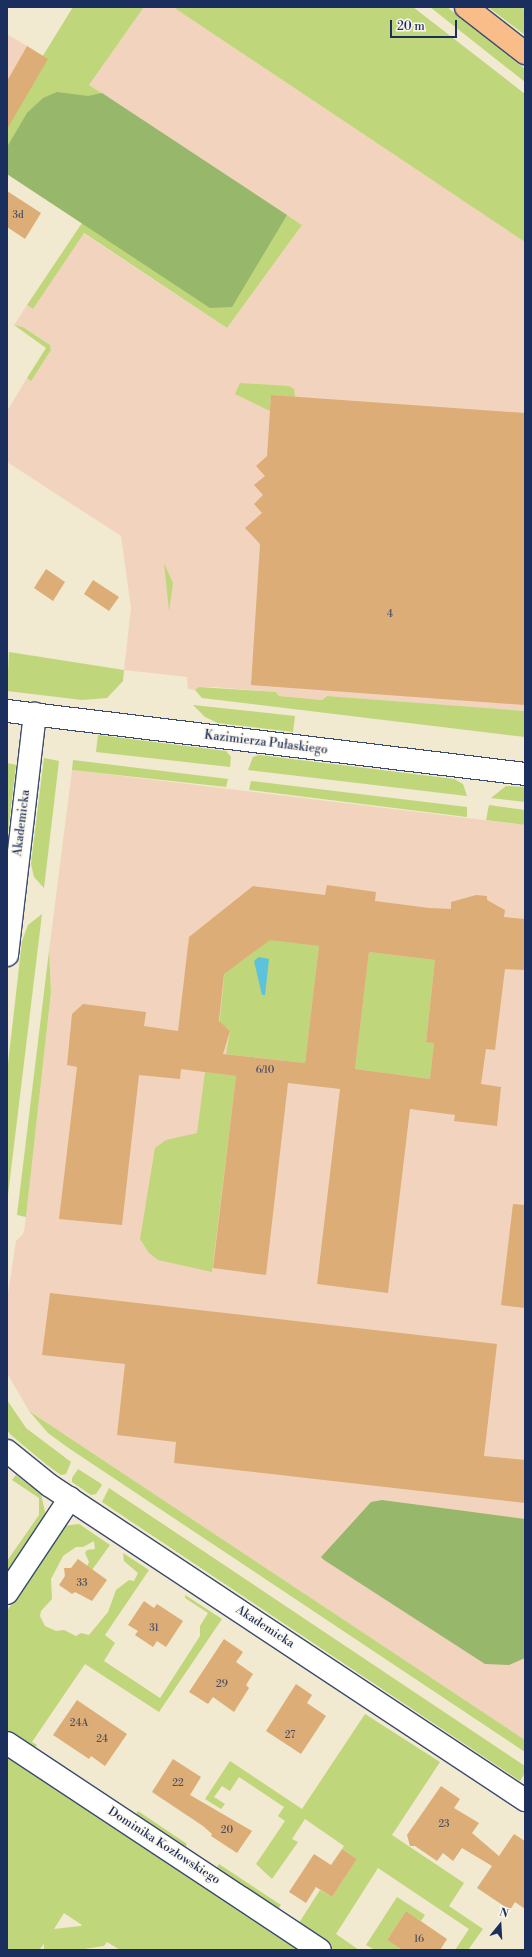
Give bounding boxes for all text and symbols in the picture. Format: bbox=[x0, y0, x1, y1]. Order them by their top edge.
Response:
scale bar bbox=[392, 12, 459, 38]
text: 20 m bbox=[397, 19, 425, 34]
house number: 3d bbox=[12, 210, 24, 222]
house number: 4 bbox=[387, 609, 393, 621]
street label: Kazimierza Pułaskiego bbox=[203, 728, 329, 758]
street label: Akademicka bbox=[11, 789, 33, 857]
house number: 6/10 bbox=[256, 1065, 274, 1077]
house number: 33 bbox=[76, 1578, 88, 1590]
street label: Akademicka bbox=[233, 1603, 297, 1651]
house number: 31 bbox=[149, 1623, 159, 1635]
house number: 29 bbox=[216, 1679, 228, 1691]
house number: 24A bbox=[70, 1718, 88, 1730]
house number: 27 bbox=[285, 1730, 295, 1742]
house number: 24 bbox=[96, 1734, 108, 1746]
house number: 22 bbox=[172, 1778, 184, 1790]
street label: Dominika Kozłowskiego bbox=[105, 1804, 223, 1888]
house number: 23 bbox=[438, 1819, 450, 1831]
house number: 20 bbox=[221, 1825, 233, 1837]
north arrow bbox=[480, 1905, 520, 1945]
text: N bbox=[497, 1906, 510, 1922]
house number: 16 bbox=[414, 1934, 424, 1946]

